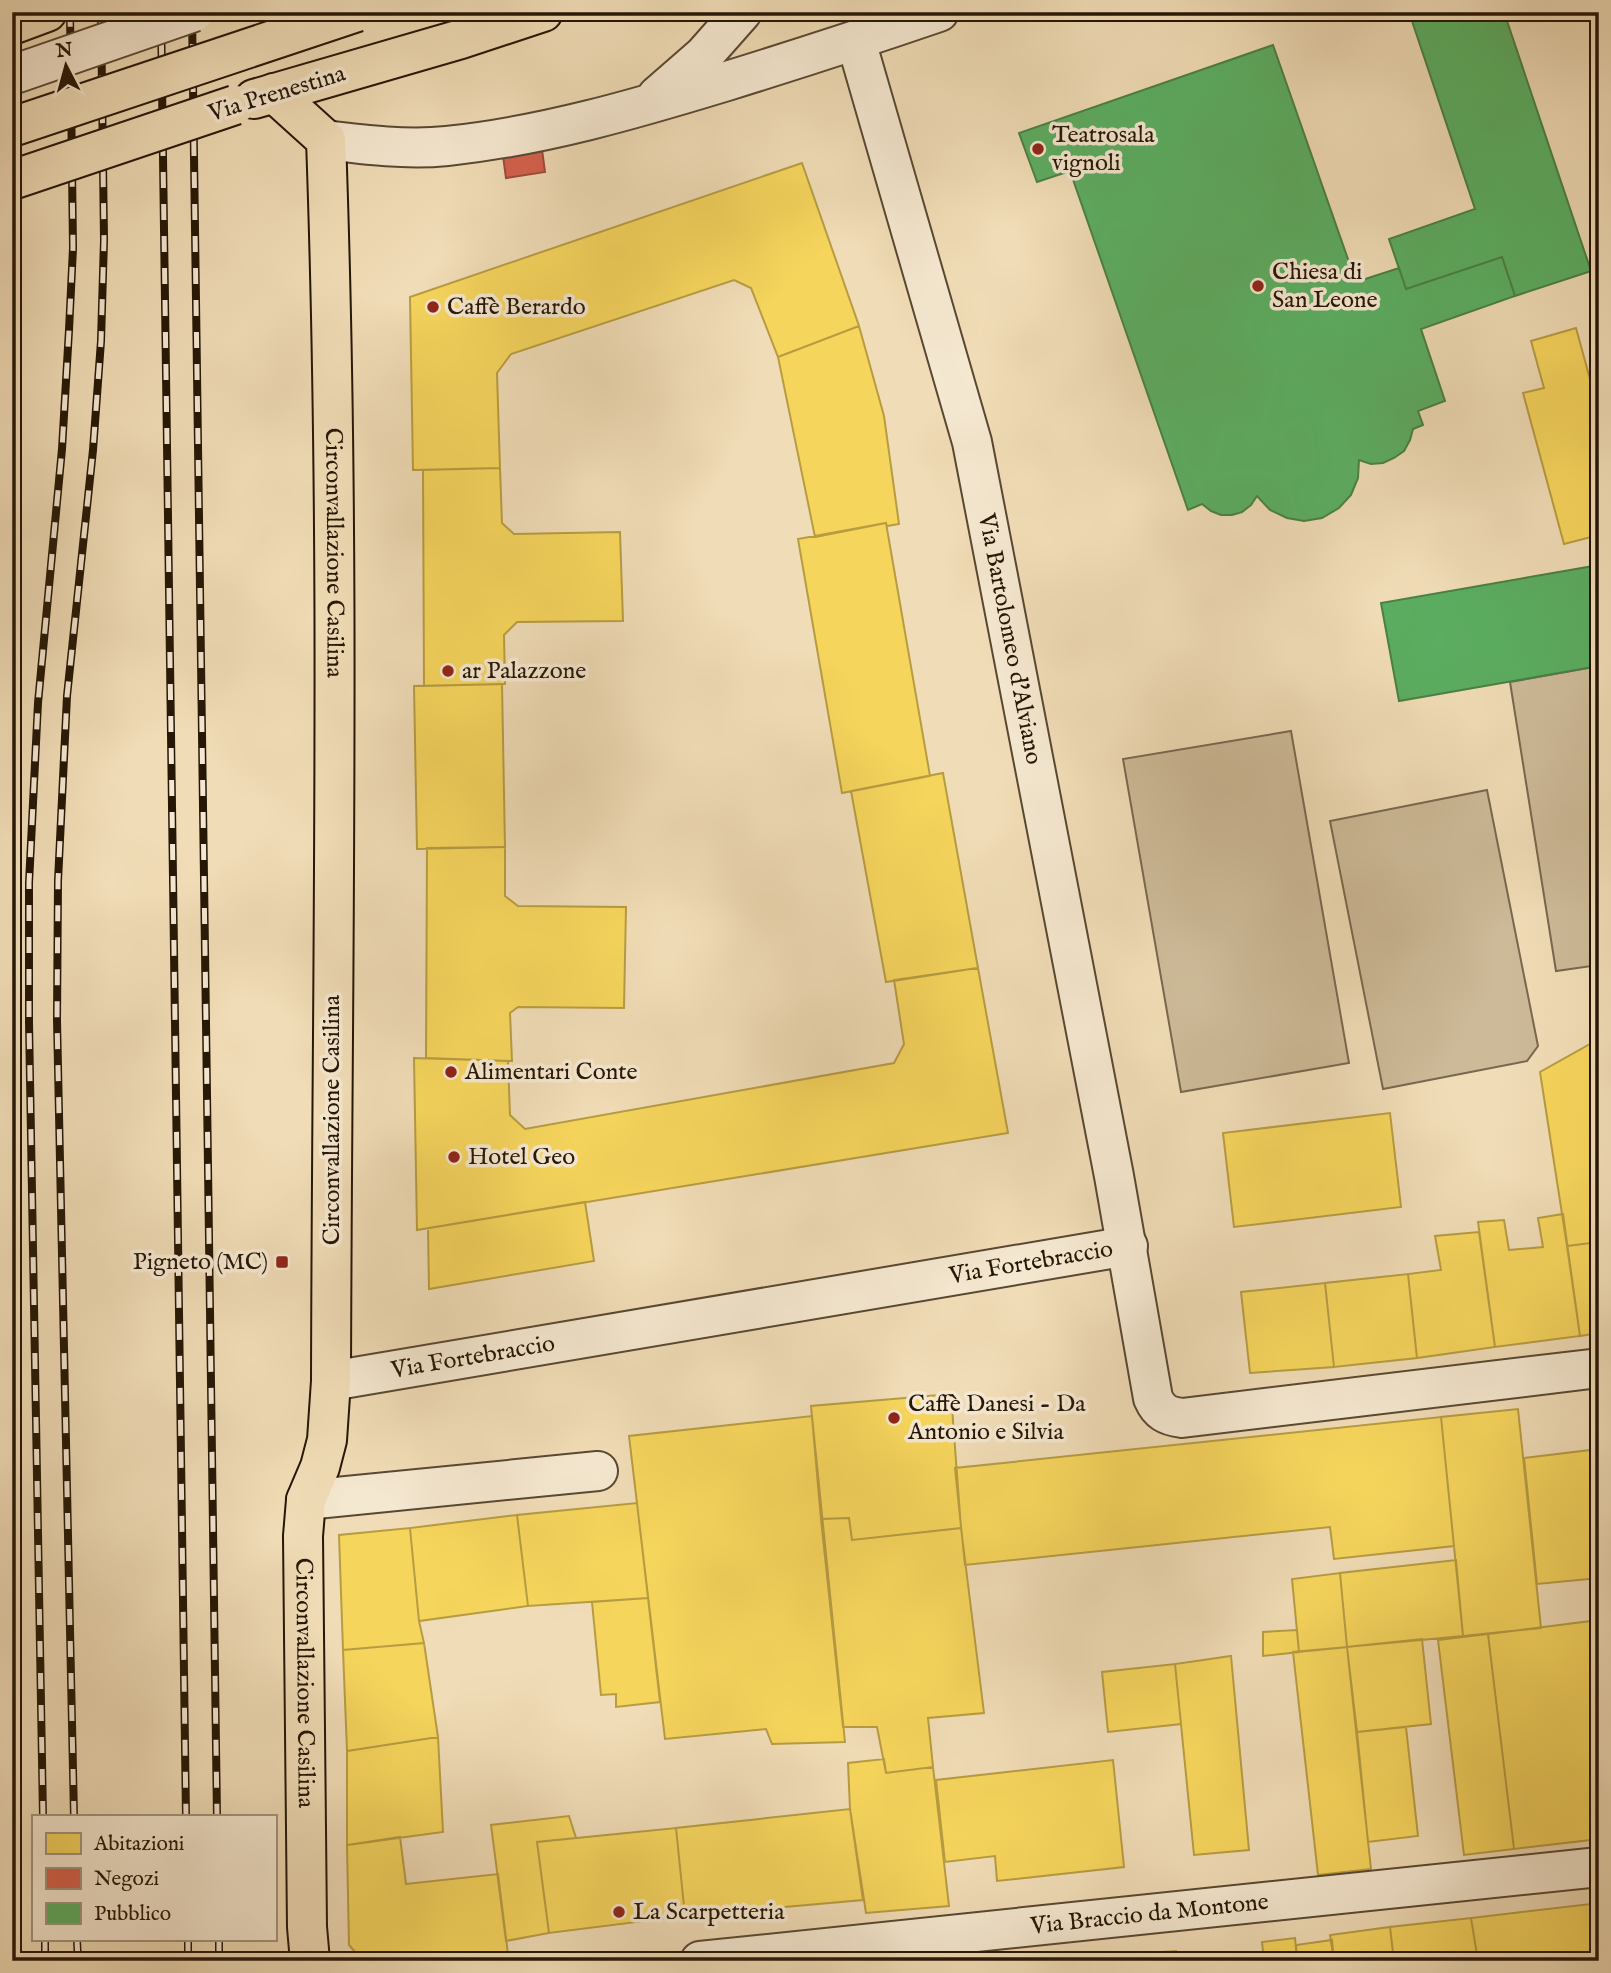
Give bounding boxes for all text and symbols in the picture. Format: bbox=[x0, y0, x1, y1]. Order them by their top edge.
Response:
north arrow bbox=[32, 32, 102, 102]
text: N bbox=[54, 38, 74, 64]
street label: Via Prenestina bbox=[204, 58, 350, 130]
place label: Teatrosala vignoli bbox=[1052, 120, 1155, 179]
marker: Teatrosala vignoli bbox=[1030, 141, 1046, 157]
place label: Chiesa di San Leone bbox=[1272, 257, 1378, 316]
marker: Chiesa di San Leone bbox=[1250, 278, 1266, 294]
place label: Caffè Berardo bbox=[447, 292, 586, 323]
marker: Caffè Berardo bbox=[425, 299, 441, 315]
street label: Circonvallazione Casilina bbox=[317, 427, 350, 679]
street label: Via Bartolomeo d'Alviano bbox=[970, 510, 1050, 767]
place label: ar Palazzone bbox=[462, 656, 586, 687]
marker: ar Palazzone bbox=[440, 663, 456, 679]
street label: Circonvallazione Casilina bbox=[317, 994, 348, 1245]
place label: Alimentari Conte bbox=[464, 1057, 637, 1088]
marker: Alimentari Conte bbox=[443, 1064, 459, 1080]
place label: Hotel Geo bbox=[468, 1142, 575, 1173]
marker: Hotel Geo bbox=[446, 1149, 462, 1165]
street label: Via Fortebraccio bbox=[946, 1233, 1115, 1292]
place label: Pigneto (MC) bbox=[133, 1247, 268, 1278]
marker: Pigneto (MC) bbox=[274, 1254, 290, 1270]
street label: Via Fortebraccio bbox=[388, 1328, 557, 1386]
place label: Caffè Danesi - Da Antonio e Silvia bbox=[907, 1389, 1086, 1448]
marker: Caffè Danesi - Da Antonio e Silvia bbox=[886, 1410, 902, 1426]
street label: Circonvallazione Casilina bbox=[288, 1557, 321, 1809]
legend bbox=[32, 1815, 276, 1941]
text: Abitazioni bbox=[93, 1831, 184, 1858]
text: Negozi bbox=[94, 1866, 159, 1893]
street label: Via Braccio da Montone bbox=[1028, 1886, 1270, 1942]
place label: La Scarpetteria bbox=[633, 1897, 785, 1928]
text: Pubblico bbox=[94, 1901, 171, 1928]
marker: La Scarpetteria bbox=[611, 1904, 627, 1920]

